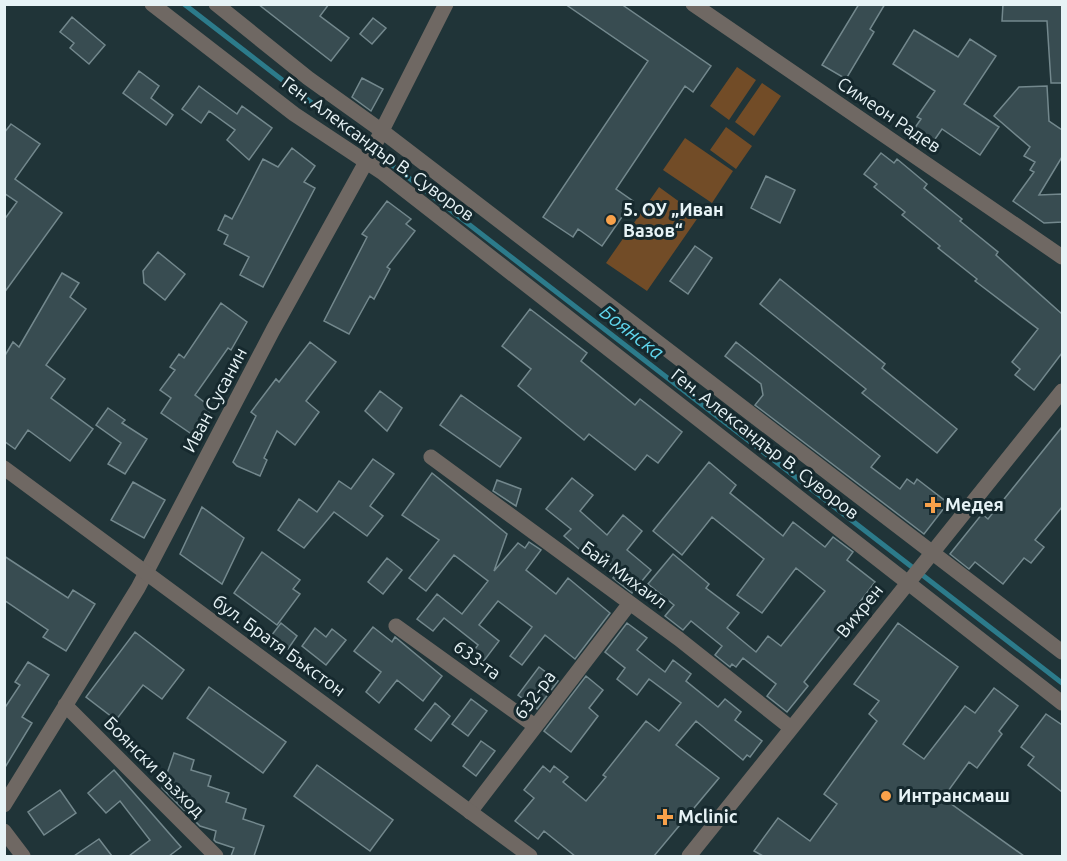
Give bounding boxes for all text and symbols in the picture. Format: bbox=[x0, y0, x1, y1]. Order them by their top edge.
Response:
street label: Ген. Александър В. Суворов bbox=[279, 72, 479, 225]
street label: Симеон Радев bbox=[834, 72, 945, 156]
place label: 5. ОУ „Иван Вазов“ bbox=[623, 199, 724, 240]
marker: 5. ОУ „Иван Вазов“ bbox=[604, 213, 618, 227]
water label: Боянска bbox=[596, 300, 669, 364]
street label: Иван Сусанин bbox=[178, 344, 250, 455]
street label: Ген. Александър В. Суворов bbox=[668, 364, 863, 523]
place label: Медея bbox=[945, 494, 1004, 514]
marker: Медея bbox=[926, 498, 940, 512]
street label: Бай Михаил bbox=[578, 536, 671, 612]
street label: Вихрен bbox=[832, 580, 887, 641]
street label: бул. Братя Бъкстон bbox=[210, 591, 350, 700]
street label: 633-та bbox=[450, 636, 505, 683]
street label: 632-ра bbox=[510, 666, 559, 723]
street label: Боянски възход bbox=[101, 712, 209, 821]
place label: Интрансмаш bbox=[898, 785, 1010, 805]
marker: Интрансмаш bbox=[879, 789, 893, 803]
place label: Mclinic bbox=[678, 806, 738, 826]
marker: Mclinic bbox=[656, 808, 674, 826]

